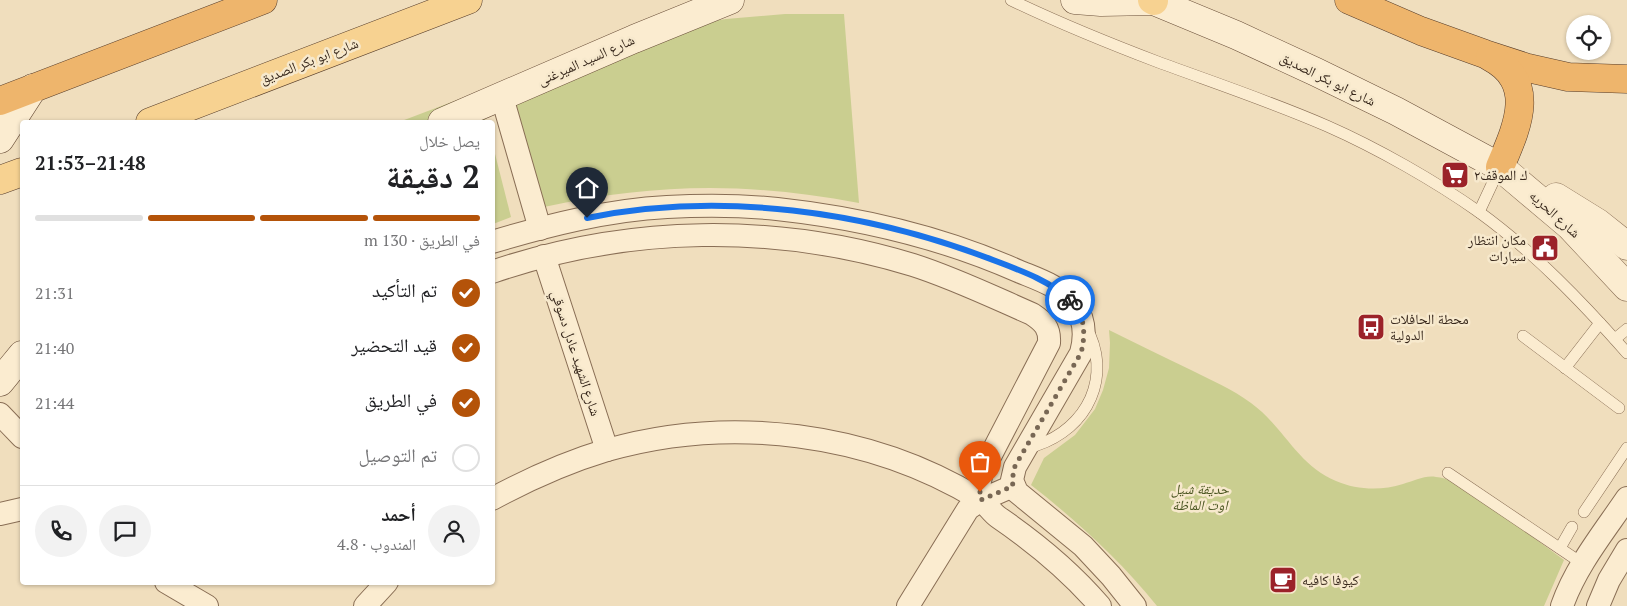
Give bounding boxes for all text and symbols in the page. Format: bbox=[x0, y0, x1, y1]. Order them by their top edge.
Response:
map controls bbox=[1566, 15, 1611, 60]
button: locate bbox=[1566, 15, 1611, 60]
street label: شارع السيد الميرغنى bbox=[534, 30, 638, 90]
street label: شارع ابو بكر الصديق bbox=[257, 33, 361, 89]
street label: شارع ابو بكر الصديق bbox=[1277, 47, 1379, 111]
text: يصل خلال bbox=[419, 130, 480, 152]
text: 21:48–21:53 bbox=[35, 150, 146, 175]
text: 2 دقيقة bbox=[386, 155, 480, 197]
supermarket icon: ك الموقف٢ bbox=[1440, 160, 1470, 190]
place label: ك الموقف٢ bbox=[1474, 165, 1527, 184]
pin bbox=[566, 167, 608, 218]
icon: home bbox=[573, 174, 601, 202]
street label: شارع الحريه bbox=[1525, 186, 1585, 242]
text: في الطريق · 130 m bbox=[364, 229, 480, 251]
place label: مكان انتظار سيارات bbox=[1467, 230, 1526, 265]
public building icon: مكان انتظار سيارات bbox=[1530, 233, 1560, 263]
courier bbox=[1045, 275, 1095, 325]
text: تم التأكيد bbox=[372, 277, 437, 302]
icon: check bbox=[452, 279, 480, 307]
text: 21:31 bbox=[35, 282, 74, 304]
icon: bike bbox=[1056, 286, 1084, 314]
street label: شارع الشهيد عادل دسوقي bbox=[545, 288, 606, 419]
place label: محطة الحافلات الدولية bbox=[1390, 309, 1469, 344]
bus stop icon: محطة الحافلات الدولية bbox=[1356, 312, 1386, 342]
text: قيد التحضير bbox=[351, 332, 437, 357]
icon: check bbox=[452, 334, 480, 362]
text: 21:40 bbox=[35, 337, 74, 359]
text: في الطريق bbox=[364, 387, 437, 412]
icon: check bbox=[452, 389, 480, 417]
text: 21:44 bbox=[35, 392, 74, 414]
pin bbox=[959, 441, 1001, 492]
text: تم التوصيل bbox=[359, 442, 437, 467]
icon: bag bbox=[966, 448, 994, 476]
park label: حديقة شيل اوت الماظة bbox=[1171, 479, 1230, 514]
text: أحمد bbox=[381, 501, 416, 526]
button: phone bbox=[35, 505, 87, 557]
button: chat bbox=[99, 505, 151, 557]
button: person bbox=[428, 505, 480, 557]
text: المندوب · 4.8 bbox=[337, 533, 416, 555]
cafe icon: كيوفا كافيه bbox=[1268, 565, 1298, 595]
place label: كيوفا كافيه bbox=[1302, 570, 1359, 589]

